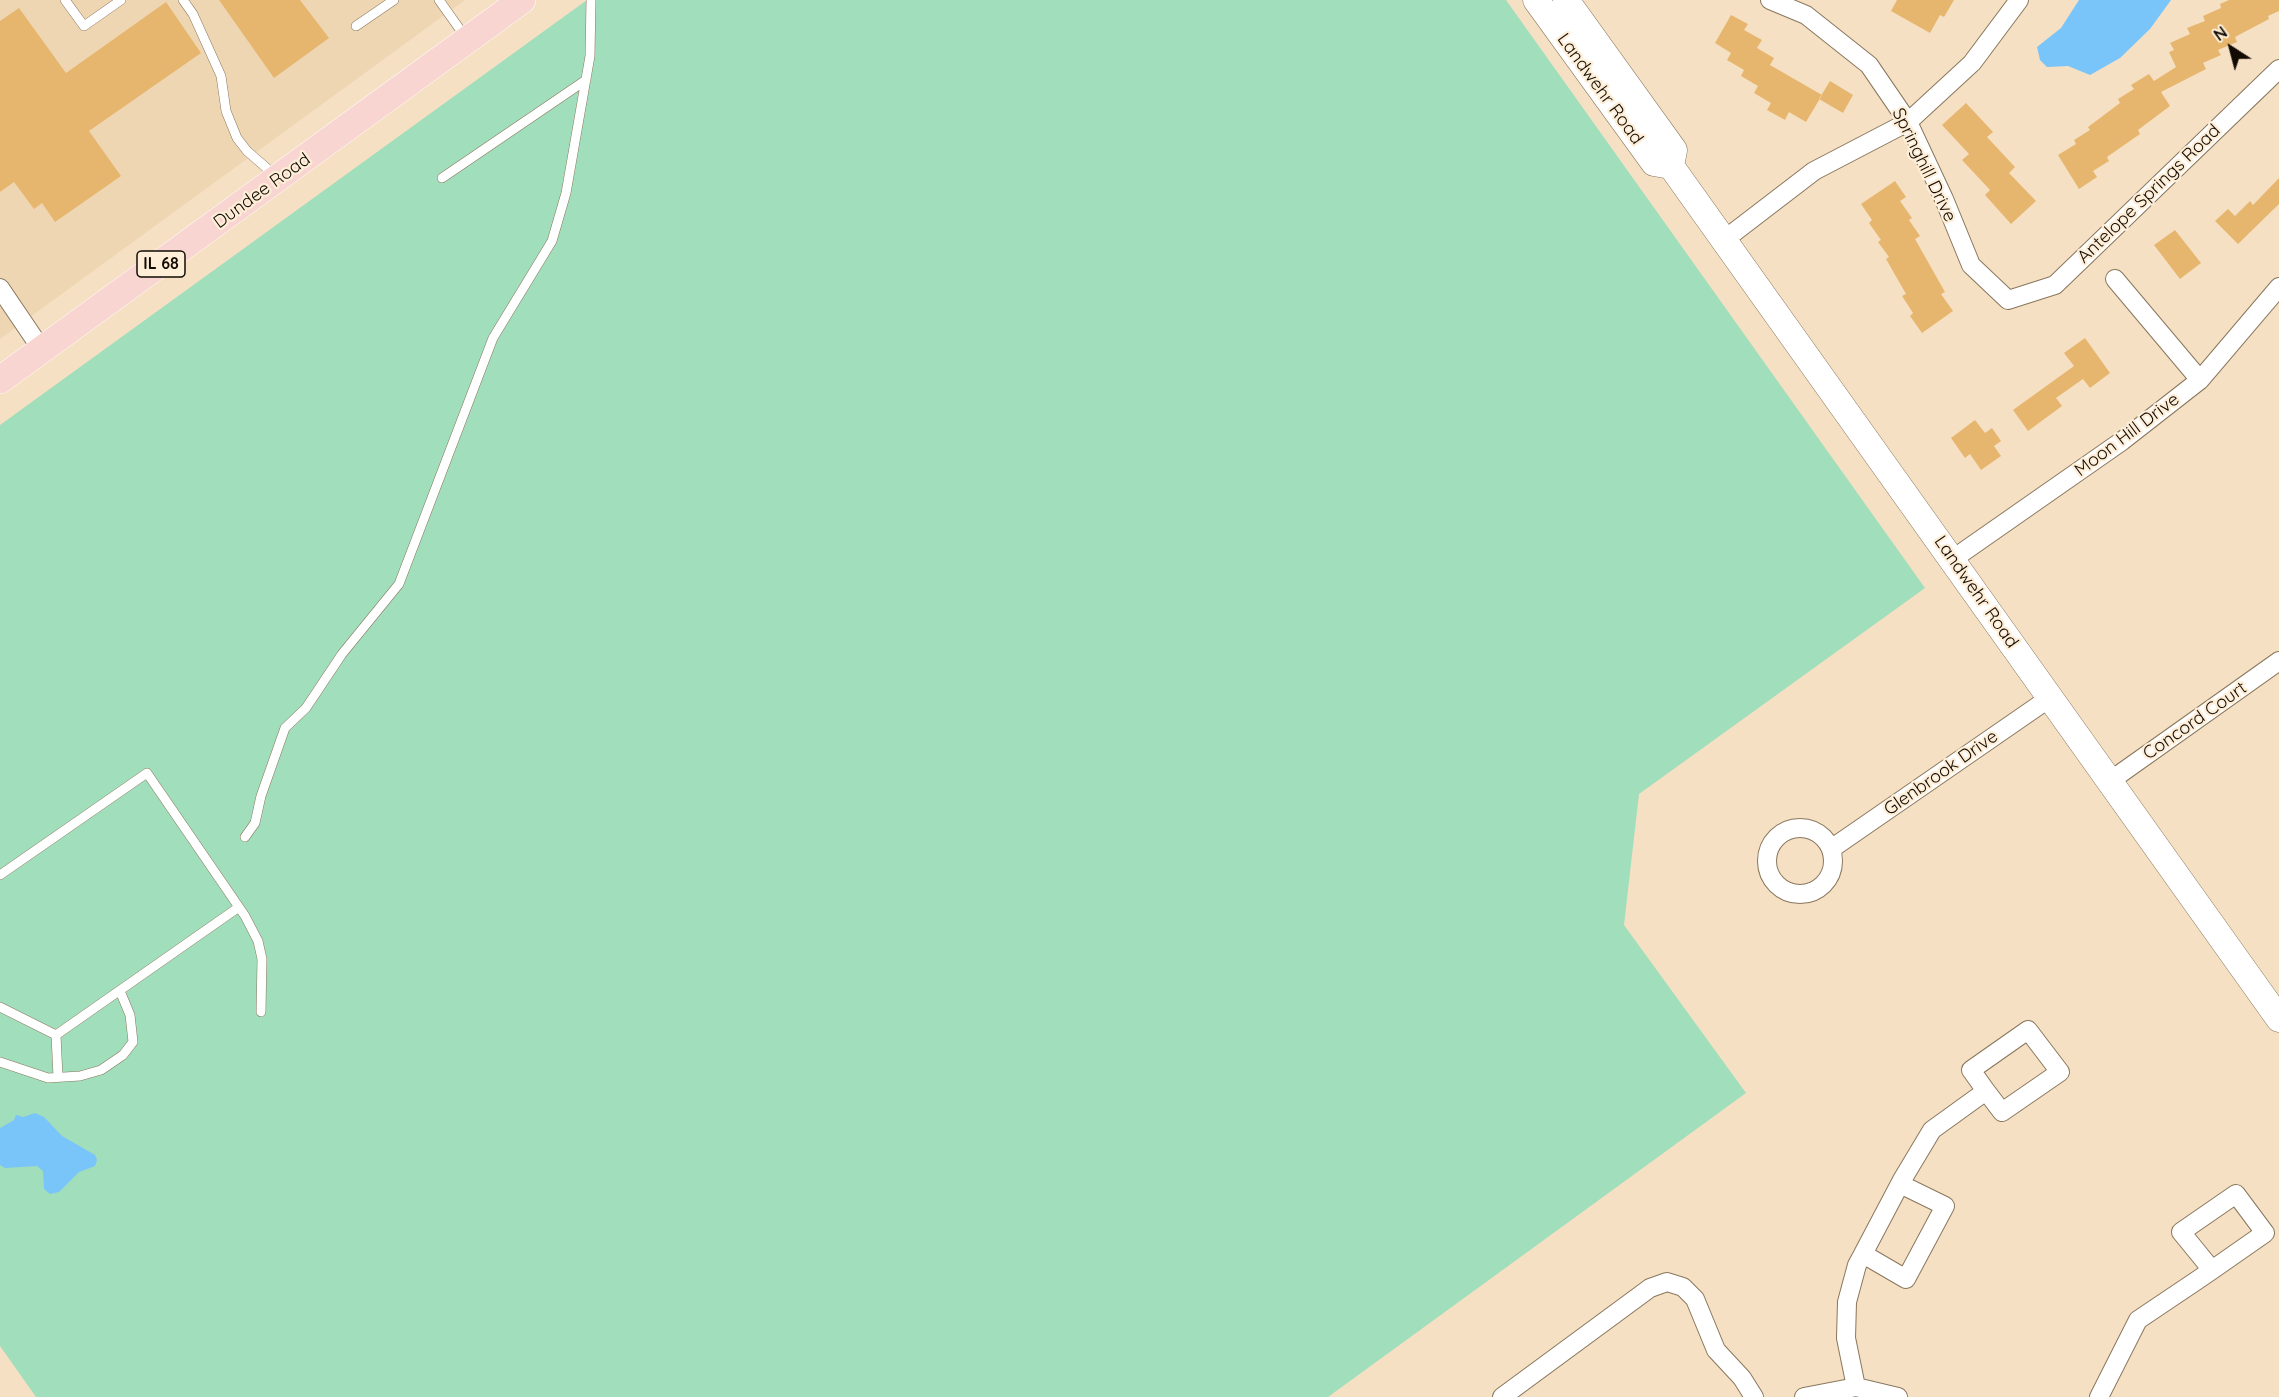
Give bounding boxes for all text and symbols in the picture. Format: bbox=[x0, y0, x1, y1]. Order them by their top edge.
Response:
north arrow bbox=[2201, 18, 2261, 78]
text: N bbox=[2210, 22, 2231, 45]
street label: Landwehr Road bbox=[1552, 29, 1648, 149]
street label: Springhill Drive bbox=[1887, 105, 1961, 225]
street label: Antelope Springs Road bbox=[2073, 120, 2225, 268]
street label: Dundee Road bbox=[209, 149, 315, 233]
road number: IL 68 bbox=[137, 251, 185, 277]
street label: Moon Hill Drive bbox=[2070, 389, 2184, 481]
street label: Landwehr Road bbox=[1929, 532, 2023, 652]
street label: Concord Court bbox=[2139, 677, 2251, 765]
street label: Glenbrook Drive bbox=[1880, 726, 2002, 820]

